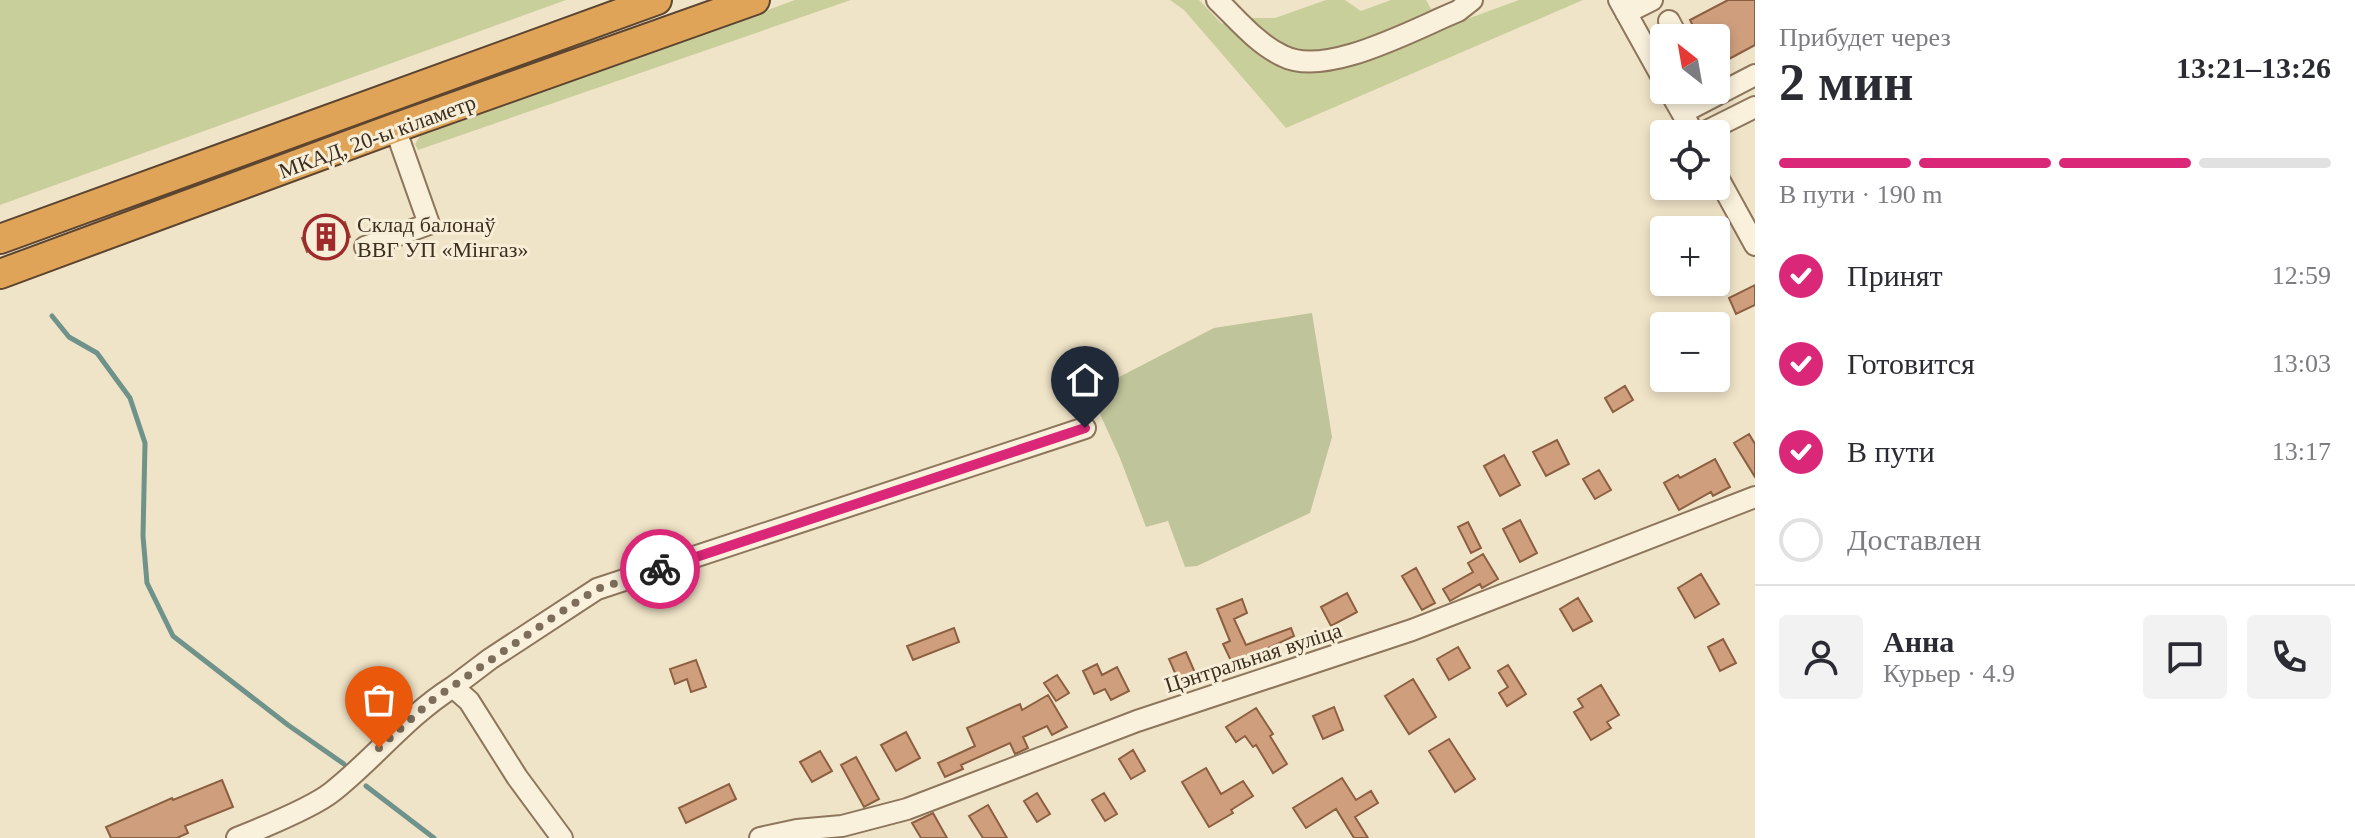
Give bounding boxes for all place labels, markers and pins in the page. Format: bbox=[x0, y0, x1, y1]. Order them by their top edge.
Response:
place label: Склад балонаў ВВГ УП «Мінгаз» bbox=[357, 212, 528, 262]
building icon: Склад балонаў ВВГ УП «Мінгаз» bbox=[302, 213, 350, 261]
pin bbox=[1051, 346, 1119, 428]
pin bbox=[345, 666, 413, 748]

